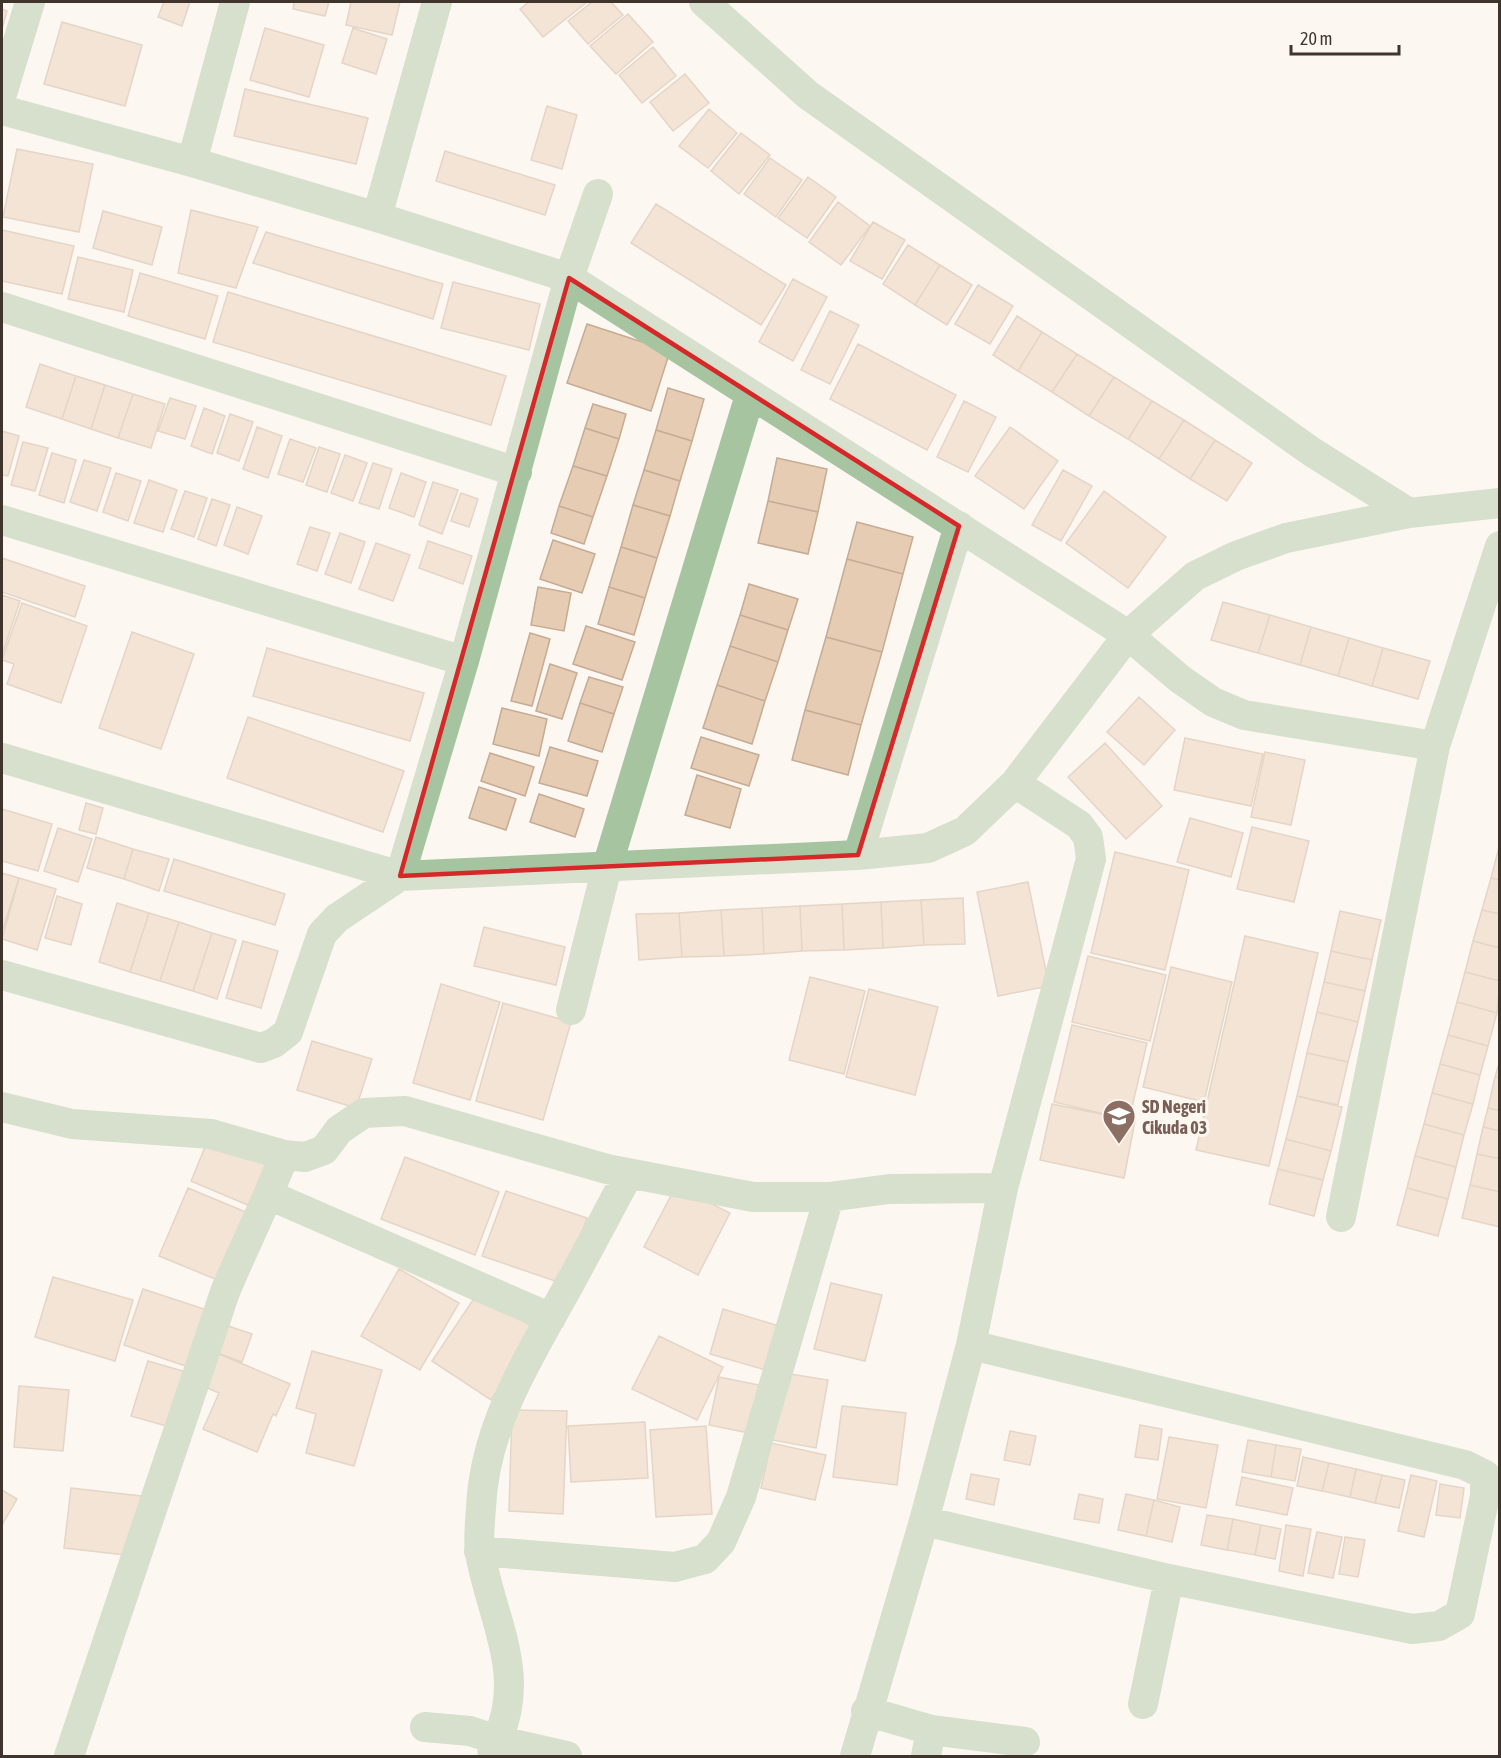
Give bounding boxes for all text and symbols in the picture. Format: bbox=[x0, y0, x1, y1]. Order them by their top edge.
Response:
scale bar bbox=[1291, 18, 1399, 56]
text: 20 m bbox=[1300, 28, 1332, 49]
place label: SD Negeri Cikuda 03 bbox=[1142, 1096, 1207, 1138]
school or university icon: SD Negeri Cikuda 03 bbox=[1101, 1098, 1137, 1145]

